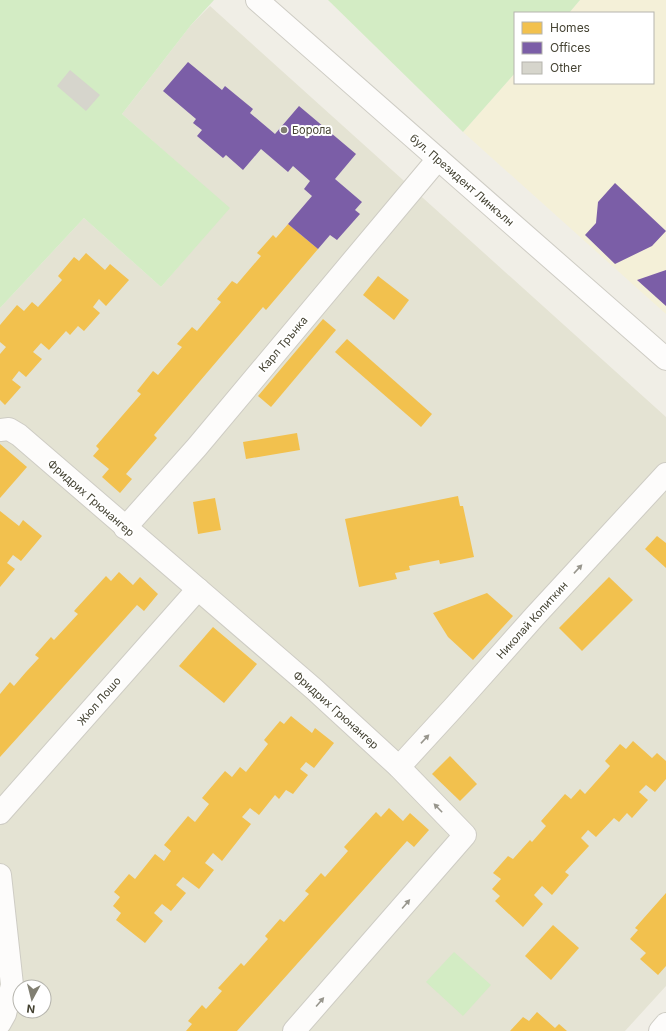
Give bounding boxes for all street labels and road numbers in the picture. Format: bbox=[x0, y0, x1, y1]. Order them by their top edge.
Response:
street label: бул. Президент Линкълн bbox=[407, 131, 517, 229]
street label: Карл Трънка bbox=[256, 313, 310, 375]
street label: Фридрих Грюнангер bbox=[45, 457, 137, 540]
street label: Николай Копиткин bbox=[493, 578, 571, 662]
street label: Фридрих Грюнангер bbox=[290, 668, 382, 752]
street label: Жюл Лошо bbox=[74, 674, 124, 728]

